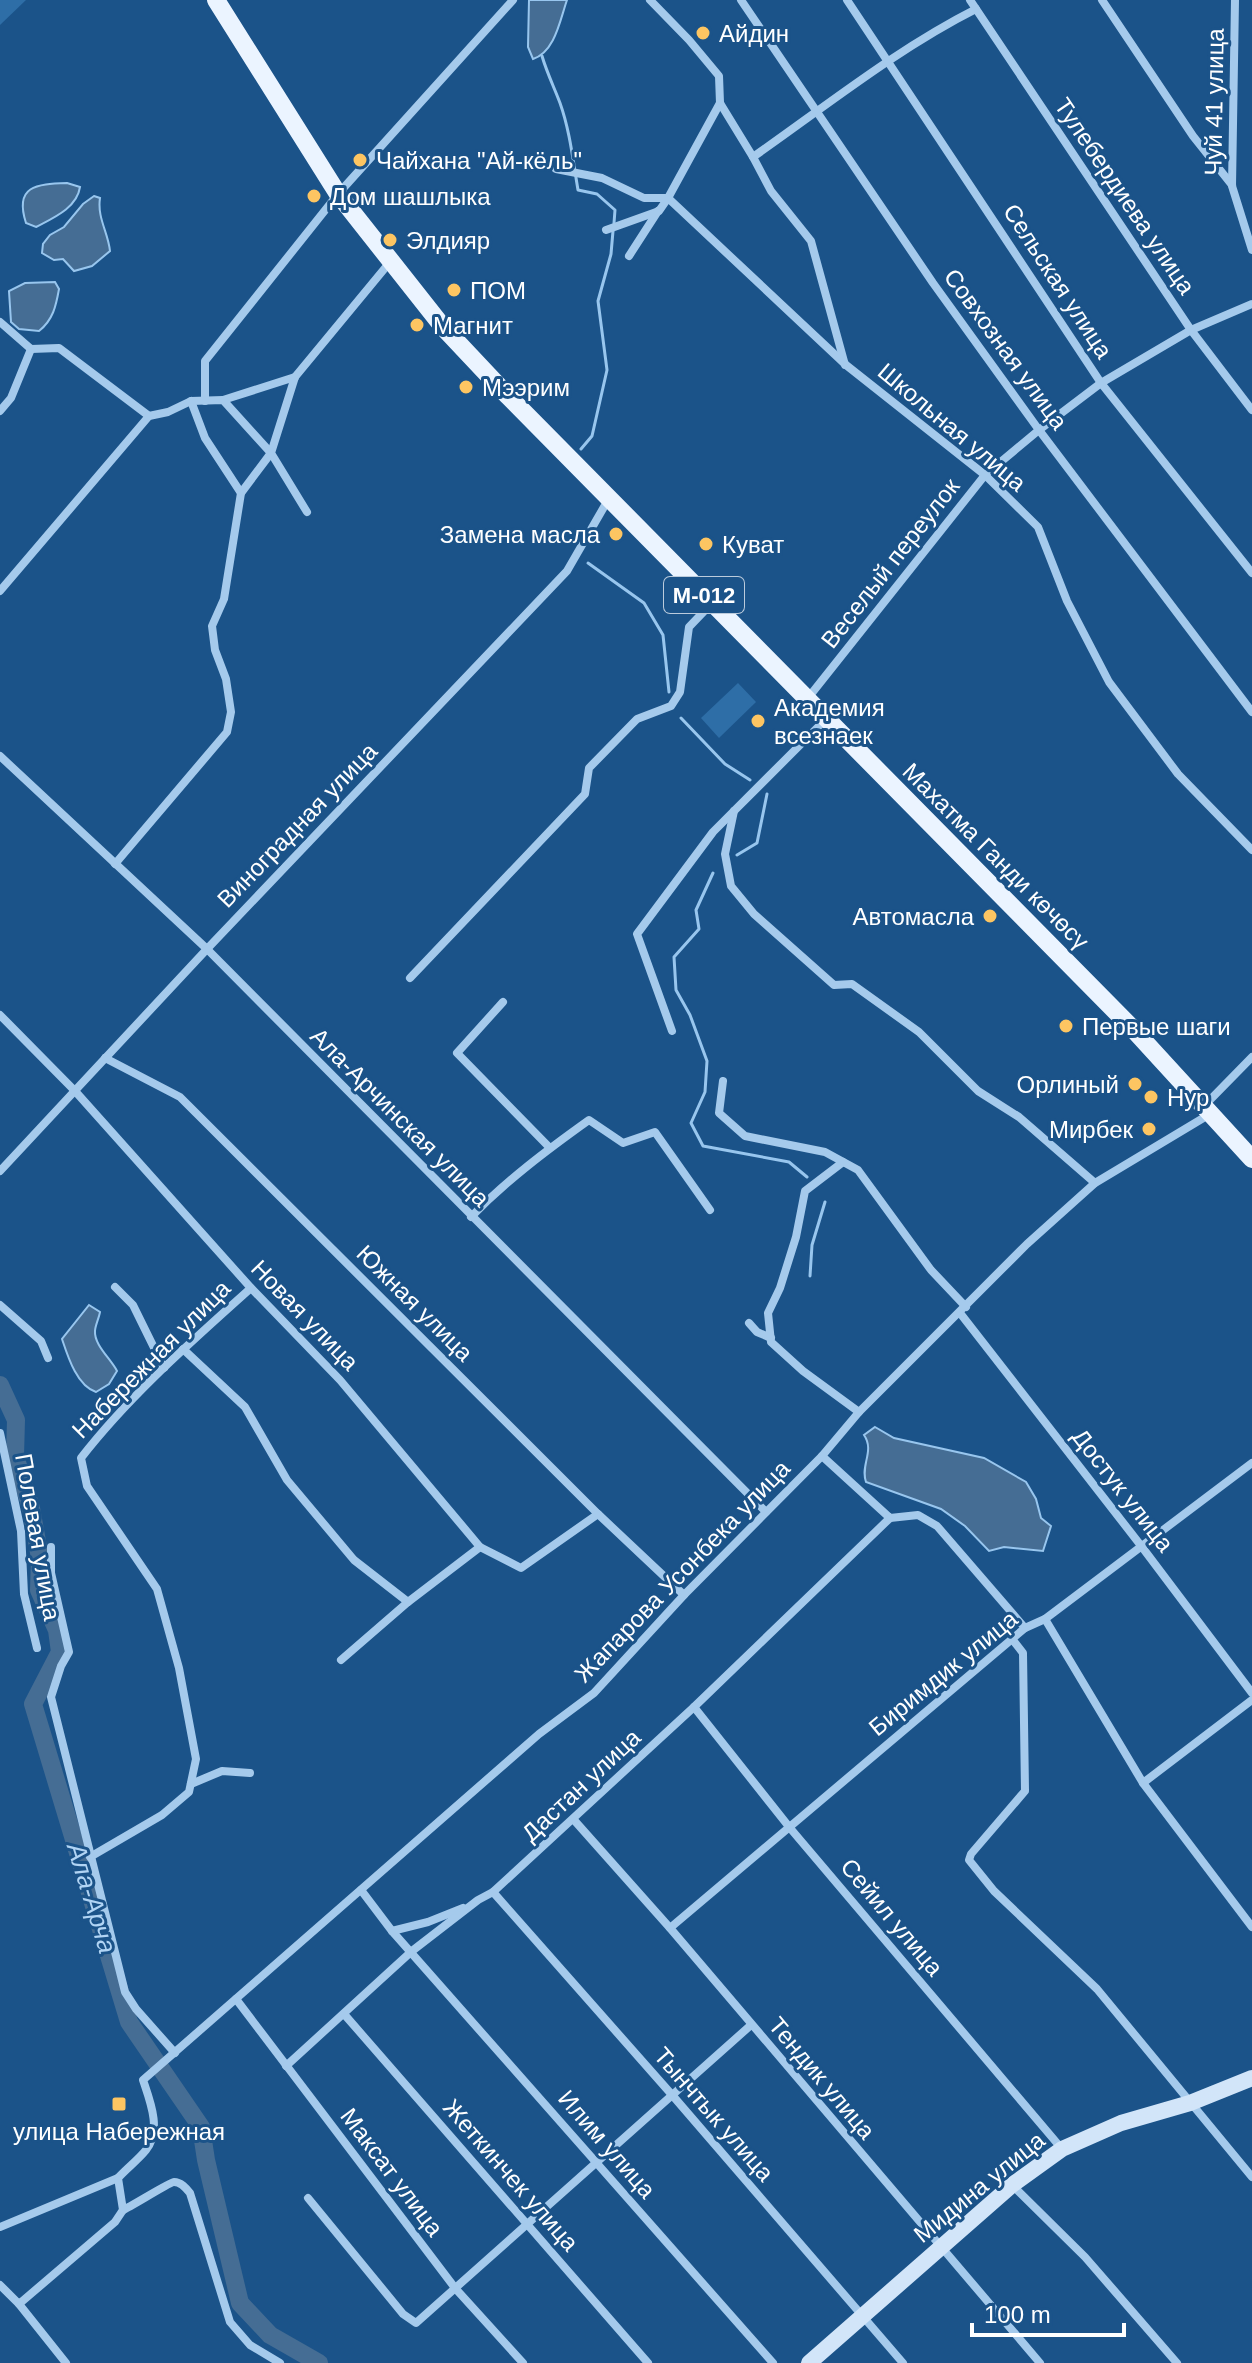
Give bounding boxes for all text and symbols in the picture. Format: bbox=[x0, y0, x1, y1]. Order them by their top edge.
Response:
place label: Айдин bbox=[719, 20, 789, 47]
marker: Айдин bbox=[694, 24, 712, 42]
street label: Чуй 41 улица bbox=[1199, 27, 1229, 176]
street label: Тулебердиева улица bbox=[1049, 93, 1201, 300]
place label: Чайхана "Ай-кёль" bbox=[376, 147, 582, 174]
marker: Чайхана "Ай-кёль" bbox=[351, 151, 369, 169]
place label: Дом шашлыка bbox=[330, 183, 491, 210]
marker: Дом шашлыка bbox=[305, 187, 323, 205]
street label: Сельская улица bbox=[998, 199, 1118, 364]
place label: Элдияр bbox=[406, 227, 490, 254]
marker: Элдияр bbox=[381, 231, 399, 249]
street label: Совхозная улица bbox=[939, 264, 1074, 435]
place label: ПОМ bbox=[470, 277, 526, 304]
marker: ПОМ bbox=[445, 281, 463, 299]
place label: Магнит bbox=[433, 312, 513, 339]
marker: Магнит bbox=[408, 316, 426, 334]
street label: Школьная улица bbox=[873, 357, 1032, 497]
place label: Мээрим bbox=[482, 374, 570, 401]
marker: Мээрим bbox=[457, 378, 475, 396]
street label: Веселый переулок bbox=[815, 473, 965, 653]
place label: Замена масла bbox=[440, 521, 601, 548]
marker: Замена масла bbox=[607, 525, 625, 543]
place label: Куват bbox=[722, 531, 784, 558]
marker: Куват bbox=[697, 535, 715, 553]
road number: М-012 bbox=[664, 577, 744, 613]
place label: Академия всезнаек bbox=[774, 694, 885, 749]
marker: Академия всезнаек bbox=[749, 712, 767, 730]
street label: Виноградная улица bbox=[212, 737, 383, 913]
street label: Махатма Ганди көчөсү bbox=[897, 757, 1095, 955]
place label: Автомасла bbox=[853, 903, 975, 930]
marker: Автомасла bbox=[981, 907, 999, 925]
place label: Первые шаги bbox=[1082, 1013, 1231, 1040]
marker: Первые шаги bbox=[1057, 1017, 1075, 1035]
street label: Ала-Арчинская улица bbox=[305, 1022, 495, 1212]
place label: Орлиный bbox=[1016, 1071, 1119, 1098]
marker: Орлиный bbox=[1126, 1075, 1144, 1093]
place label: Нур bbox=[1167, 1084, 1209, 1111]
marker: Нур bbox=[1142, 1088, 1160, 1106]
place label: Мирбек bbox=[1049, 1116, 1133, 1143]
marker: Мирбек bbox=[1140, 1120, 1158, 1138]
street label: Южная улица bbox=[352, 1240, 479, 1367]
street label: Новая улица bbox=[246, 1254, 365, 1376]
street label: Набережная улица bbox=[66, 1274, 236, 1444]
street label: Достук улица bbox=[1067, 1423, 1180, 1557]
street label: Полевая улица bbox=[10, 1451, 66, 1623]
street label: Жапарова Усонбека улица bbox=[569, 1454, 796, 1687]
street label: Биримдик улица bbox=[863, 1605, 1023, 1741]
street label: Дастан улица bbox=[516, 1723, 646, 1847]
water label: Ала-Арча bbox=[60, 1837, 123, 1957]
street label: Сейил улица bbox=[835, 1853, 949, 1981]
street label: Тендик улица bbox=[763, 2012, 881, 2145]
street label: Тынчтык улица bbox=[649, 2042, 780, 2187]
street label: Илим улица bbox=[553, 2085, 662, 2204]
street label: Жеткинчек улица bbox=[438, 2094, 584, 2257]
marker: улица Набережная bbox=[110, 2095, 128, 2113]
street label: Максат улица bbox=[335, 2103, 449, 2242]
place label: улица Набережная bbox=[13, 2118, 225, 2145]
street label: Мидина улица bbox=[908, 2126, 1050, 2248]
scale bar bbox=[972, 2287, 1124, 2337]
text: 100 m bbox=[984, 2301, 1051, 2328]

